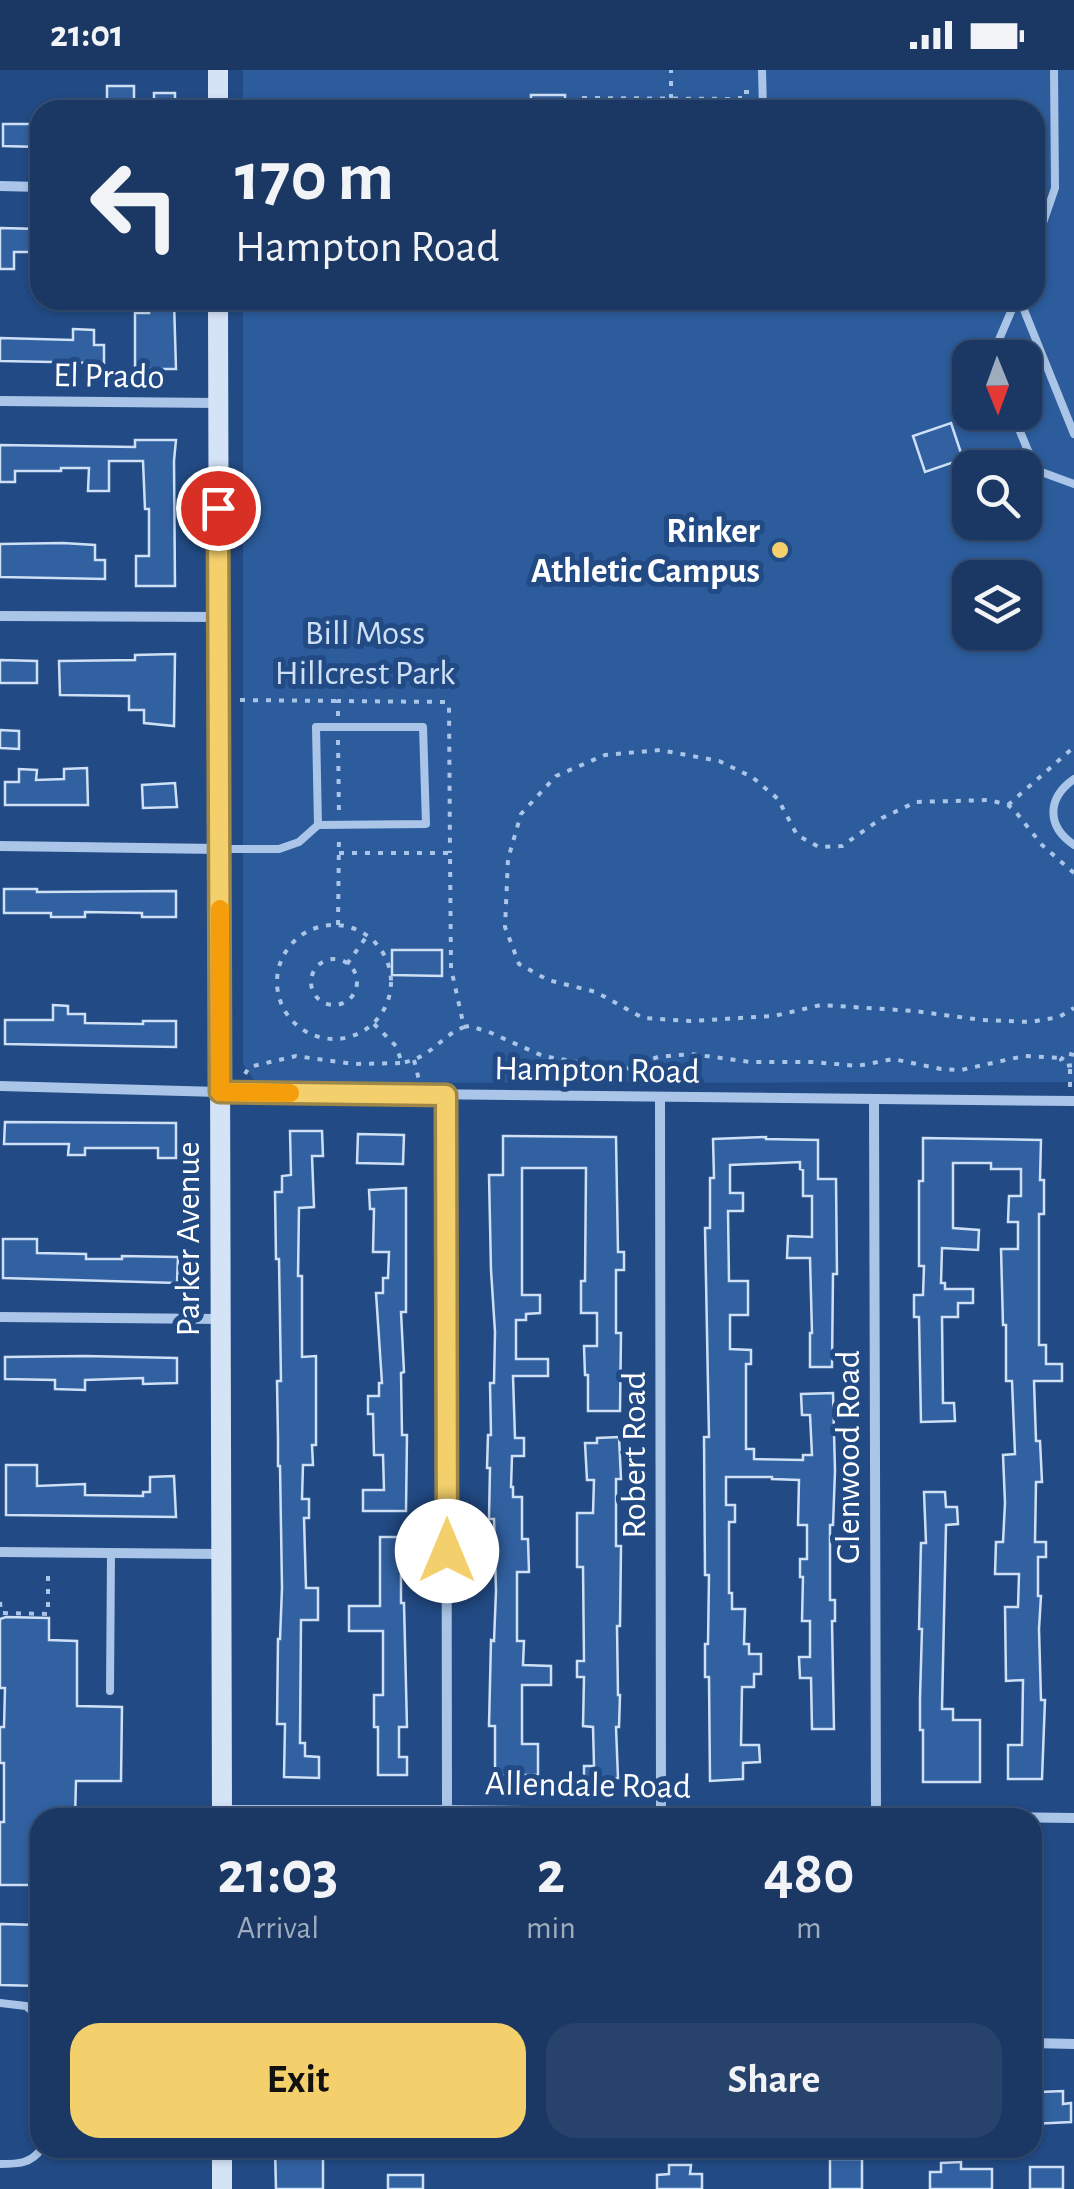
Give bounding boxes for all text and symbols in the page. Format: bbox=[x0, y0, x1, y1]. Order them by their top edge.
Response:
text: 21:01 bbox=[50, 16, 124, 54]
icon: left bbox=[70, 140, 200, 270]
text: 170 m bbox=[235, 143, 394, 213]
text: Hampton Road bbox=[235, 225, 500, 270]
north arrow bbox=[952, 340, 1042, 430]
map controls bbox=[952, 340, 1042, 650]
street label: El Prado bbox=[53, 358, 165, 395]
button: search bbox=[952, 450, 1042, 540]
pin bbox=[176, 466, 261, 551]
icon: arrive bbox=[191, 481, 246, 536]
place label: Rinker Athletic Campus bbox=[531, 514, 760, 589]
marker: Rinker Athletic Campus bbox=[769, 539, 791, 561]
button: layers bbox=[952, 560, 1042, 650]
park label: Bill Moss Hillcrest Park bbox=[275, 616, 455, 691]
street label: Hampton Road bbox=[494, 1051, 700, 1090]
street label: Parker Avenue bbox=[171, 1141, 206, 1337]
street label: Glenwood Road bbox=[831, 1350, 866, 1564]
street label: Robert Road bbox=[617, 1371, 652, 1539]
position arrow bbox=[395, 1499, 499, 1603]
street label: Allendale Road bbox=[485, 1766, 691, 1805]
text: 21:03 bbox=[218, 1844, 338, 1904]
text: 2 bbox=[537, 1844, 565, 1904]
text: 480 bbox=[763, 1844, 854, 1904]
text: Arrival bbox=[237, 1912, 319, 1944]
text: min bbox=[526, 1912, 576, 1944]
text: m bbox=[796, 1912, 822, 1944]
button: Exit bbox=[70, 2023, 526, 2138]
button: Share bbox=[546, 2023, 1002, 2138]

